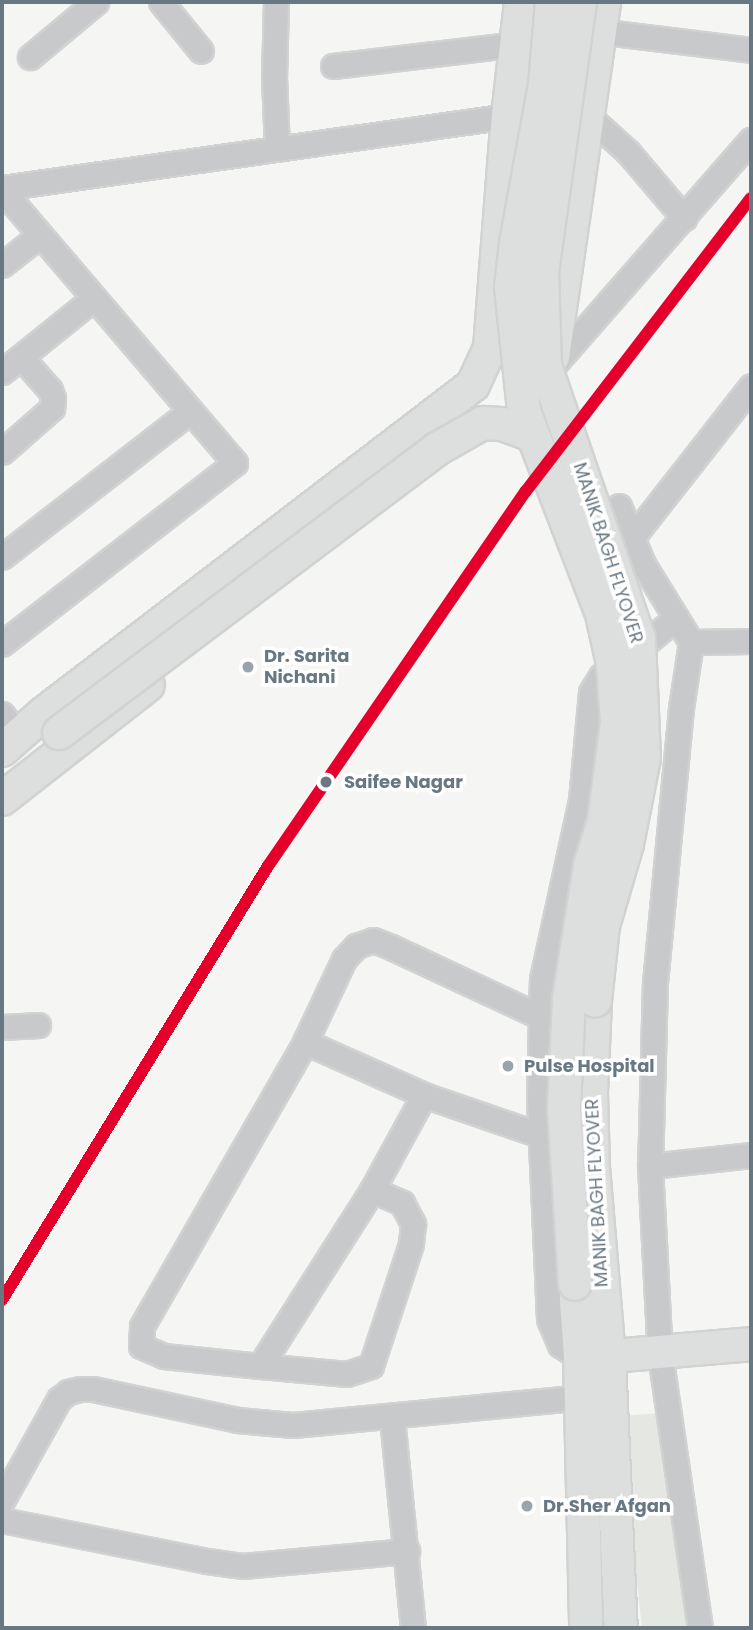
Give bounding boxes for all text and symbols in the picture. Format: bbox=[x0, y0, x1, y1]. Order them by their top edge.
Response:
street label: MANIK BAGH FLYOVER bbox=[569, 460, 647, 646]
place label: Dr. Sarita Nichani bbox=[264, 646, 350, 688]
marker: Dr. Sarita Nichani bbox=[238, 657, 258, 677]
marker: Saifee Nagar bbox=[314, 770, 338, 794]
place label: Saifee Nagar bbox=[344, 771, 463, 793]
place label: Pulse Hospital bbox=[524, 1055, 655, 1077]
marker: Pulse Hospital bbox=[498, 1056, 518, 1076]
street label: MANIK BAGH FLYOVER bbox=[581, 1098, 613, 1288]
place label: Dr.Sher Afgan bbox=[543, 1495, 671, 1517]
marker: Dr.Sher Afgan bbox=[517, 1496, 537, 1516]

